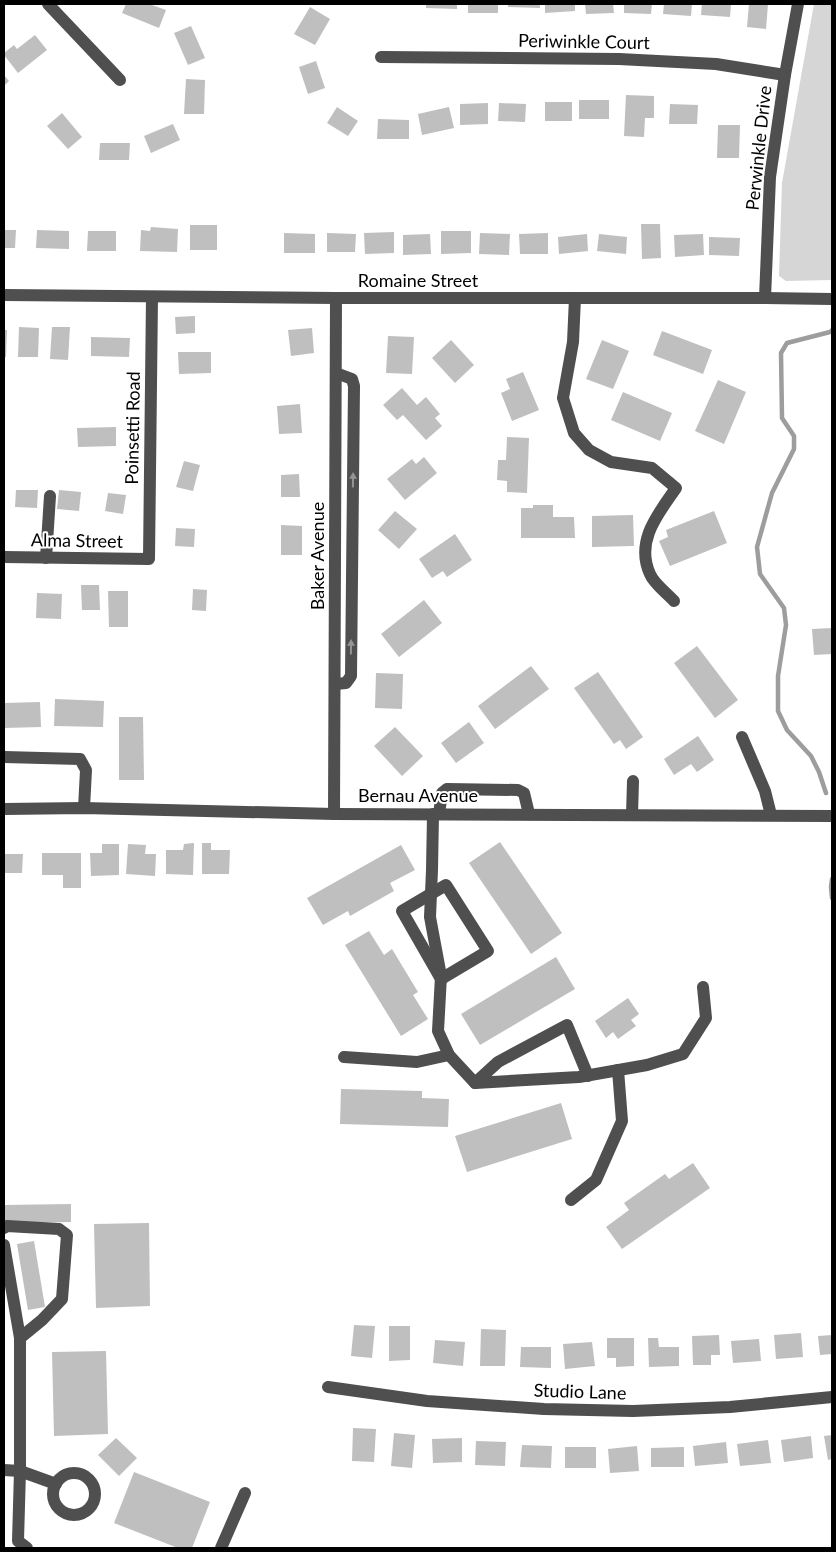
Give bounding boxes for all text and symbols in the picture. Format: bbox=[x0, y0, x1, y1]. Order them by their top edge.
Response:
street label: Periwinkle Court bbox=[518, 29, 651, 53]
street label: Perwinkle Drive bbox=[741, 84, 775, 211]
street label: Romaine Street bbox=[358, 269, 479, 291]
street label: Poinsetti Road bbox=[120, 371, 144, 485]
one-way arrow bbox=[349, 472, 357, 488]
street label: Baker Avenue bbox=[306, 502, 328, 610]
street label: Alma Street bbox=[31, 528, 124, 552]
one-way arrow bbox=[348, 639, 356, 655]
street label: Bernau Avenue bbox=[358, 784, 478, 806]
street label: Studio Lane bbox=[533, 1378, 627, 1404]

